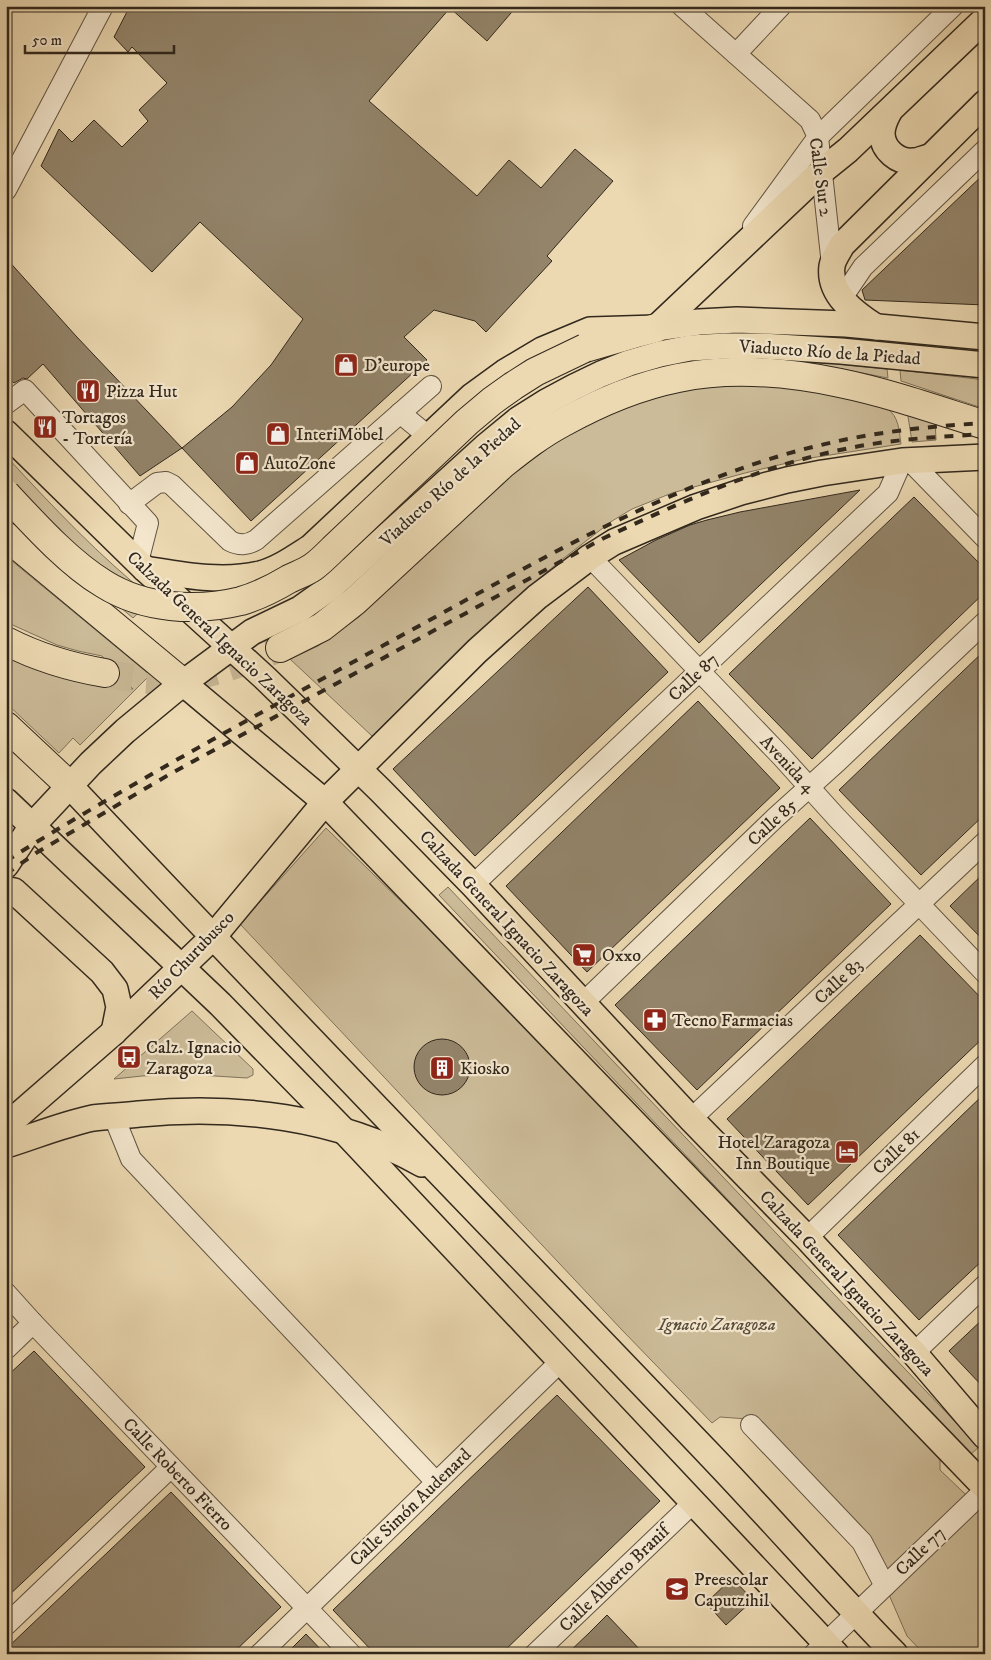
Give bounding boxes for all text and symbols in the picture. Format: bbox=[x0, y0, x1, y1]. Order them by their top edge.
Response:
scale bar bbox=[25, 22, 174, 54]
text: 50 m bbox=[32, 31, 62, 50]
street label: Calle Sur 2 bbox=[804, 136, 836, 218]
street label: Viaducto Río de la Piedad bbox=[737, 336, 921, 370]
shop icon: D'europe bbox=[333, 352, 359, 378]
place label: D'europe bbox=[364, 355, 430, 377]
restaurant icon: Pizza Hut bbox=[75, 378, 101, 404]
place label: Pizza Hut bbox=[106, 381, 178, 403]
place label: Tortagos - Tortería bbox=[62, 407, 133, 450]
restaurant icon: Tortagos - Tortería bbox=[32, 414, 58, 440]
street label: Viaducto Río de la Piedad bbox=[375, 414, 526, 552]
shop icon: InteriMöbel bbox=[265, 421, 291, 447]
place label: InteriMöbel bbox=[296, 424, 384, 446]
shop icon: AutoZone bbox=[234, 450, 260, 476]
place label: AutoZone bbox=[264, 453, 336, 475]
street label: Calzada General Ignacio Zaragoza bbox=[122, 547, 317, 731]
street label: Calle 87 bbox=[664, 649, 723, 706]
street label: Avenida 4 bbox=[755, 731, 820, 799]
street label: Calle 85 bbox=[743, 794, 802, 851]
street label: Calzada General Ignacio Zaragoza bbox=[414, 826, 598, 1021]
street label: Río Churubusco bbox=[144, 907, 239, 1004]
supermarket icon: Oxxo bbox=[571, 942, 597, 968]
place label: Oxxo bbox=[602, 945, 641, 967]
street label: Calle 83 bbox=[810, 954, 867, 1009]
pharmacy icon: Tecno Farmacias bbox=[642, 1007, 668, 1033]
place label: Tecno Farmacias bbox=[672, 1010, 793, 1032]
place label: Calz. Ignacio Zaragoza bbox=[146, 1037, 242, 1080]
bus stop icon: Calz. Ignacio Zaragoza bbox=[116, 1044, 142, 1070]
building icon: Kiosko bbox=[429, 1055, 455, 1081]
place label: Kiosko bbox=[460, 1058, 510, 1080]
street label: Calle 81 bbox=[868, 1124, 925, 1180]
place label: Hotel Zaragoza Inn Boutique bbox=[717, 1132, 830, 1175]
hotel icon: Hotel Zaragoza Inn Boutique bbox=[834, 1139, 860, 1165]
street label: Calzada General Ignacio Zaragoza bbox=[754, 1186, 938, 1381]
park label: Ignacio Zaragoza bbox=[657, 1314, 776, 1336]
street label: Calle Roberto Fierro bbox=[118, 1414, 237, 1536]
street label: Calle Simón Audenard bbox=[345, 1444, 476, 1571]
street label: Calle Alberto Branif bbox=[555, 1518, 677, 1637]
street label: Calle 77 bbox=[891, 1523, 950, 1581]
place label: Preescolar Caputzihil bbox=[694, 1569, 770, 1612]
school or university icon: Preescolar Caputzihil bbox=[664, 1576, 690, 1602]

